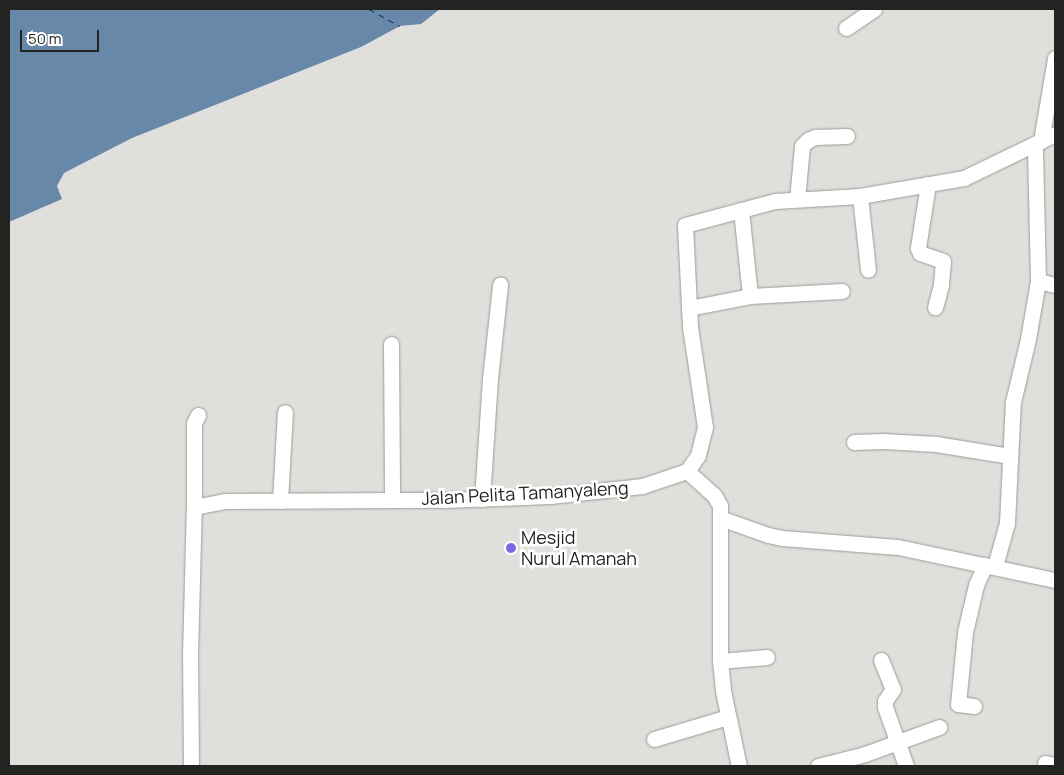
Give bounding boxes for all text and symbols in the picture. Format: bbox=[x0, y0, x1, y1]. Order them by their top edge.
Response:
scale bar bbox=[22, 20, 101, 52]
text: 50 m bbox=[28, 28, 62, 49]
street label: Jalan Pelita Tamanyaleng bbox=[421, 477, 629, 509]
place label: Mesjid Nurul Amanah bbox=[521, 527, 637, 570]
marker: Mesjid Nurul Amanah bbox=[505, 542, 517, 554]

